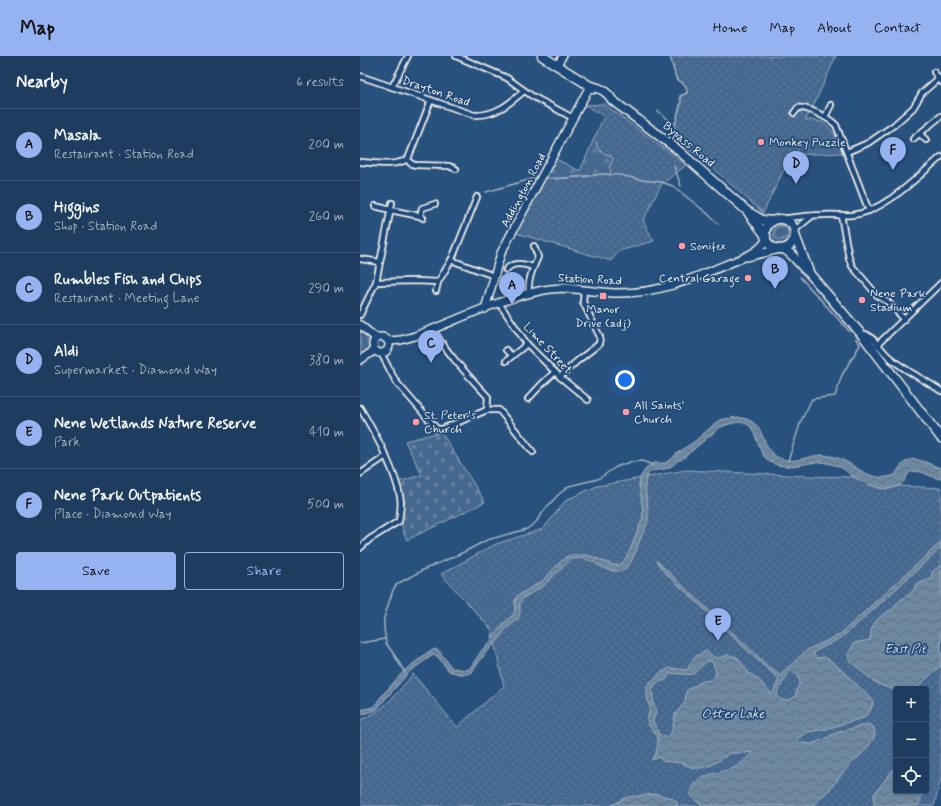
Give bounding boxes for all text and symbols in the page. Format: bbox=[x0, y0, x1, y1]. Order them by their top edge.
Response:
text: Map bbox=[20, 16, 55, 41]
text: Home bbox=[713, 19, 747, 37]
text: Map bbox=[769, 19, 795, 37]
text: About bbox=[817, 19, 852, 37]
text: Contact bbox=[874, 19, 921, 37]
text: Nearby bbox=[16, 71, 68, 93]
street label: Drayton Road bbox=[400, 73, 472, 111]
text: 6 results bbox=[296, 74, 344, 91]
street label: Bypass Road bbox=[659, 118, 718, 171]
text: Masala bbox=[54, 126, 101, 146]
place label: Monkey Puzzle bbox=[769, 135, 846, 151]
text: A bbox=[25, 136, 33, 153]
text: 200 m bbox=[309, 136, 344, 153]
marker: Monkey Puzzle bbox=[756, 137, 766, 147]
pin: F bbox=[880, 137, 906, 170]
text: Restaurant · Station Road bbox=[54, 146, 194, 163]
street label: Addington Road bbox=[498, 151, 550, 230]
pin: D bbox=[783, 151, 809, 184]
text: Higgins bbox=[54, 198, 100, 218]
text: B bbox=[25, 208, 33, 225]
text: 260 m bbox=[309, 208, 344, 225]
text: Shop · Station Road bbox=[54, 218, 157, 235]
place label: Sonifex bbox=[690, 239, 726, 255]
marker: Sonifex bbox=[677, 241, 687, 251]
pin: B bbox=[762, 256, 788, 289]
text: Rumbles Fish and Chips bbox=[54, 270, 201, 290]
street label: Station Road bbox=[558, 270, 622, 290]
place label: Central Garage bbox=[659, 271, 740, 288]
pin: A bbox=[499, 272, 525, 305]
marker: Central Garage bbox=[743, 273, 753, 283]
text: C bbox=[24, 280, 34, 297]
text: 290 m bbox=[308, 280, 344, 297]
place label: Nene Park Stadium bbox=[870, 286, 926, 316]
text: Restaurant · Meeting Lane bbox=[54, 290, 200, 307]
marker: Manor Drive (adj) bbox=[598, 291, 608, 301]
marker: Nene Park Stadium bbox=[857, 295, 867, 305]
place label: Manor Drive (adj) bbox=[575, 302, 631, 332]
street label: Lime Street bbox=[519, 319, 576, 378]
pin: C bbox=[418, 330, 444, 363]
text: Aldi bbox=[54, 342, 79, 362]
text: D bbox=[25, 352, 33, 369]
text: 380 m bbox=[309, 352, 344, 369]
text: Supermarket · Diamond Way bbox=[54, 362, 217, 379]
your location bbox=[615, 370, 635, 390]
place label: All Saints' Church bbox=[634, 398, 684, 428]
marker: All Saints' Church bbox=[621, 407, 631, 417]
place label: St. Peter's Church bbox=[424, 408, 477, 438]
text: Nene Wetlands Nature Reserve bbox=[54, 414, 256, 434]
marker: St. Peter's Church bbox=[411, 417, 421, 427]
text: E bbox=[25, 424, 33, 441]
text: 410 m bbox=[309, 424, 344, 441]
text: Park bbox=[54, 434, 80, 451]
text: Nene Park Outpatients bbox=[54, 486, 201, 506]
text: F bbox=[26, 496, 32, 513]
text: 500 m bbox=[307, 496, 344, 513]
text: Place · Diamond Way bbox=[54, 506, 171, 523]
button: Save bbox=[16, 552, 176, 590]
button: Share bbox=[184, 552, 344, 590]
pin: E bbox=[705, 608, 731, 641]
water label: East Pit bbox=[884, 641, 927, 658]
map controls bbox=[893, 686, 929, 794]
button: + bbox=[893, 686, 929, 722]
water label: Otter Lake bbox=[701, 706, 765, 723]
button: − bbox=[893, 722, 929, 758]
button: locate bbox=[893, 758, 929, 794]

